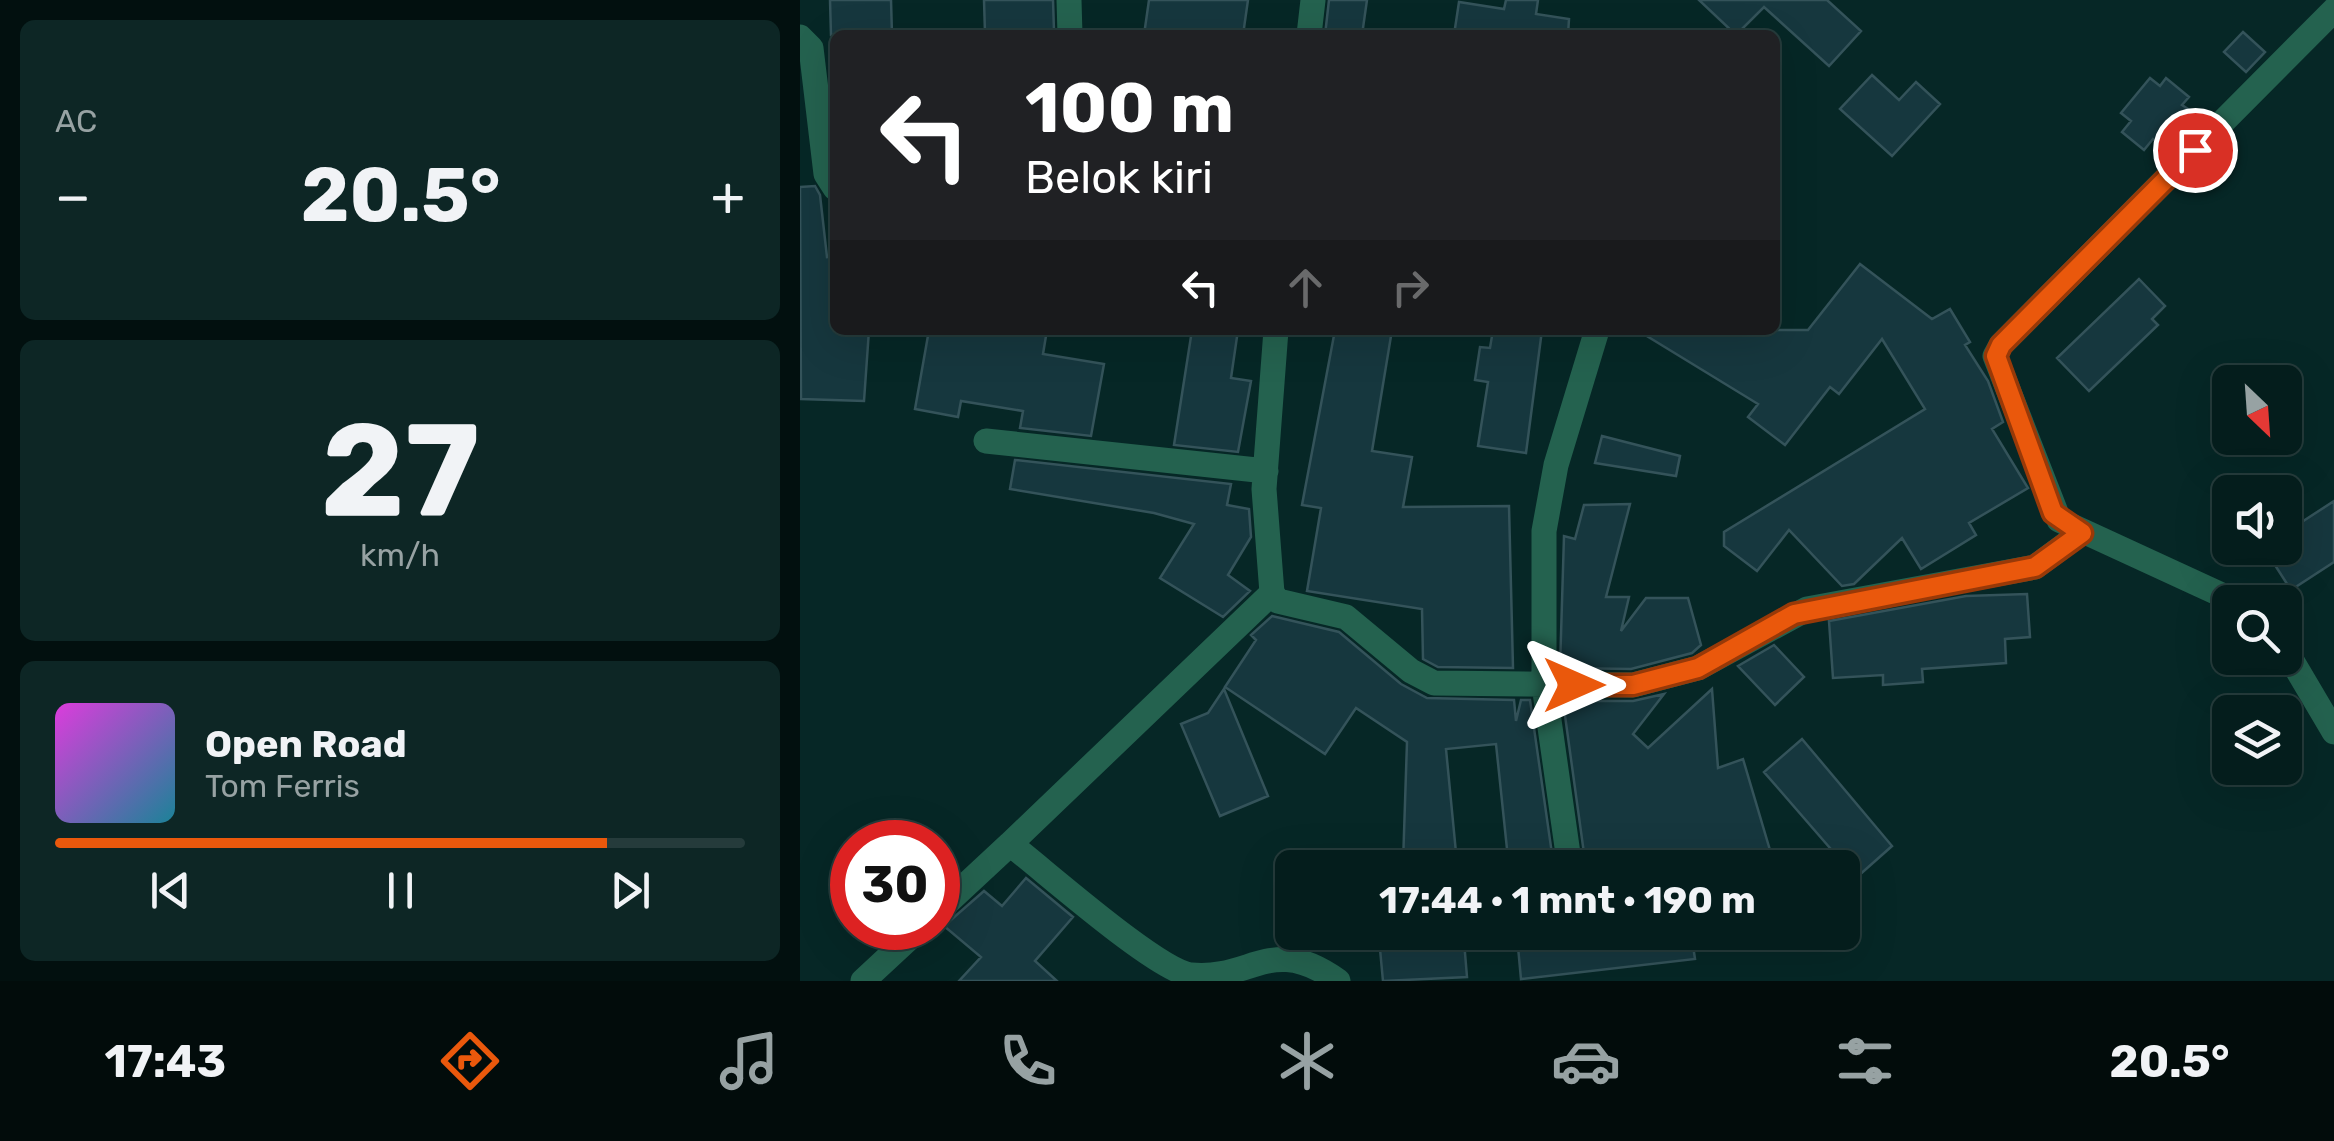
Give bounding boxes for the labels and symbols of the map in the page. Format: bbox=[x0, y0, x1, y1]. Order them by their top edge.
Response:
pin bbox=[2153, 108, 2238, 193]
north arrow bbox=[2212, 365, 2302, 455]
position arrow bbox=[1522, 633, 1626, 737]
speed limit sign: 30 bbox=[830, 820, 960, 950]

